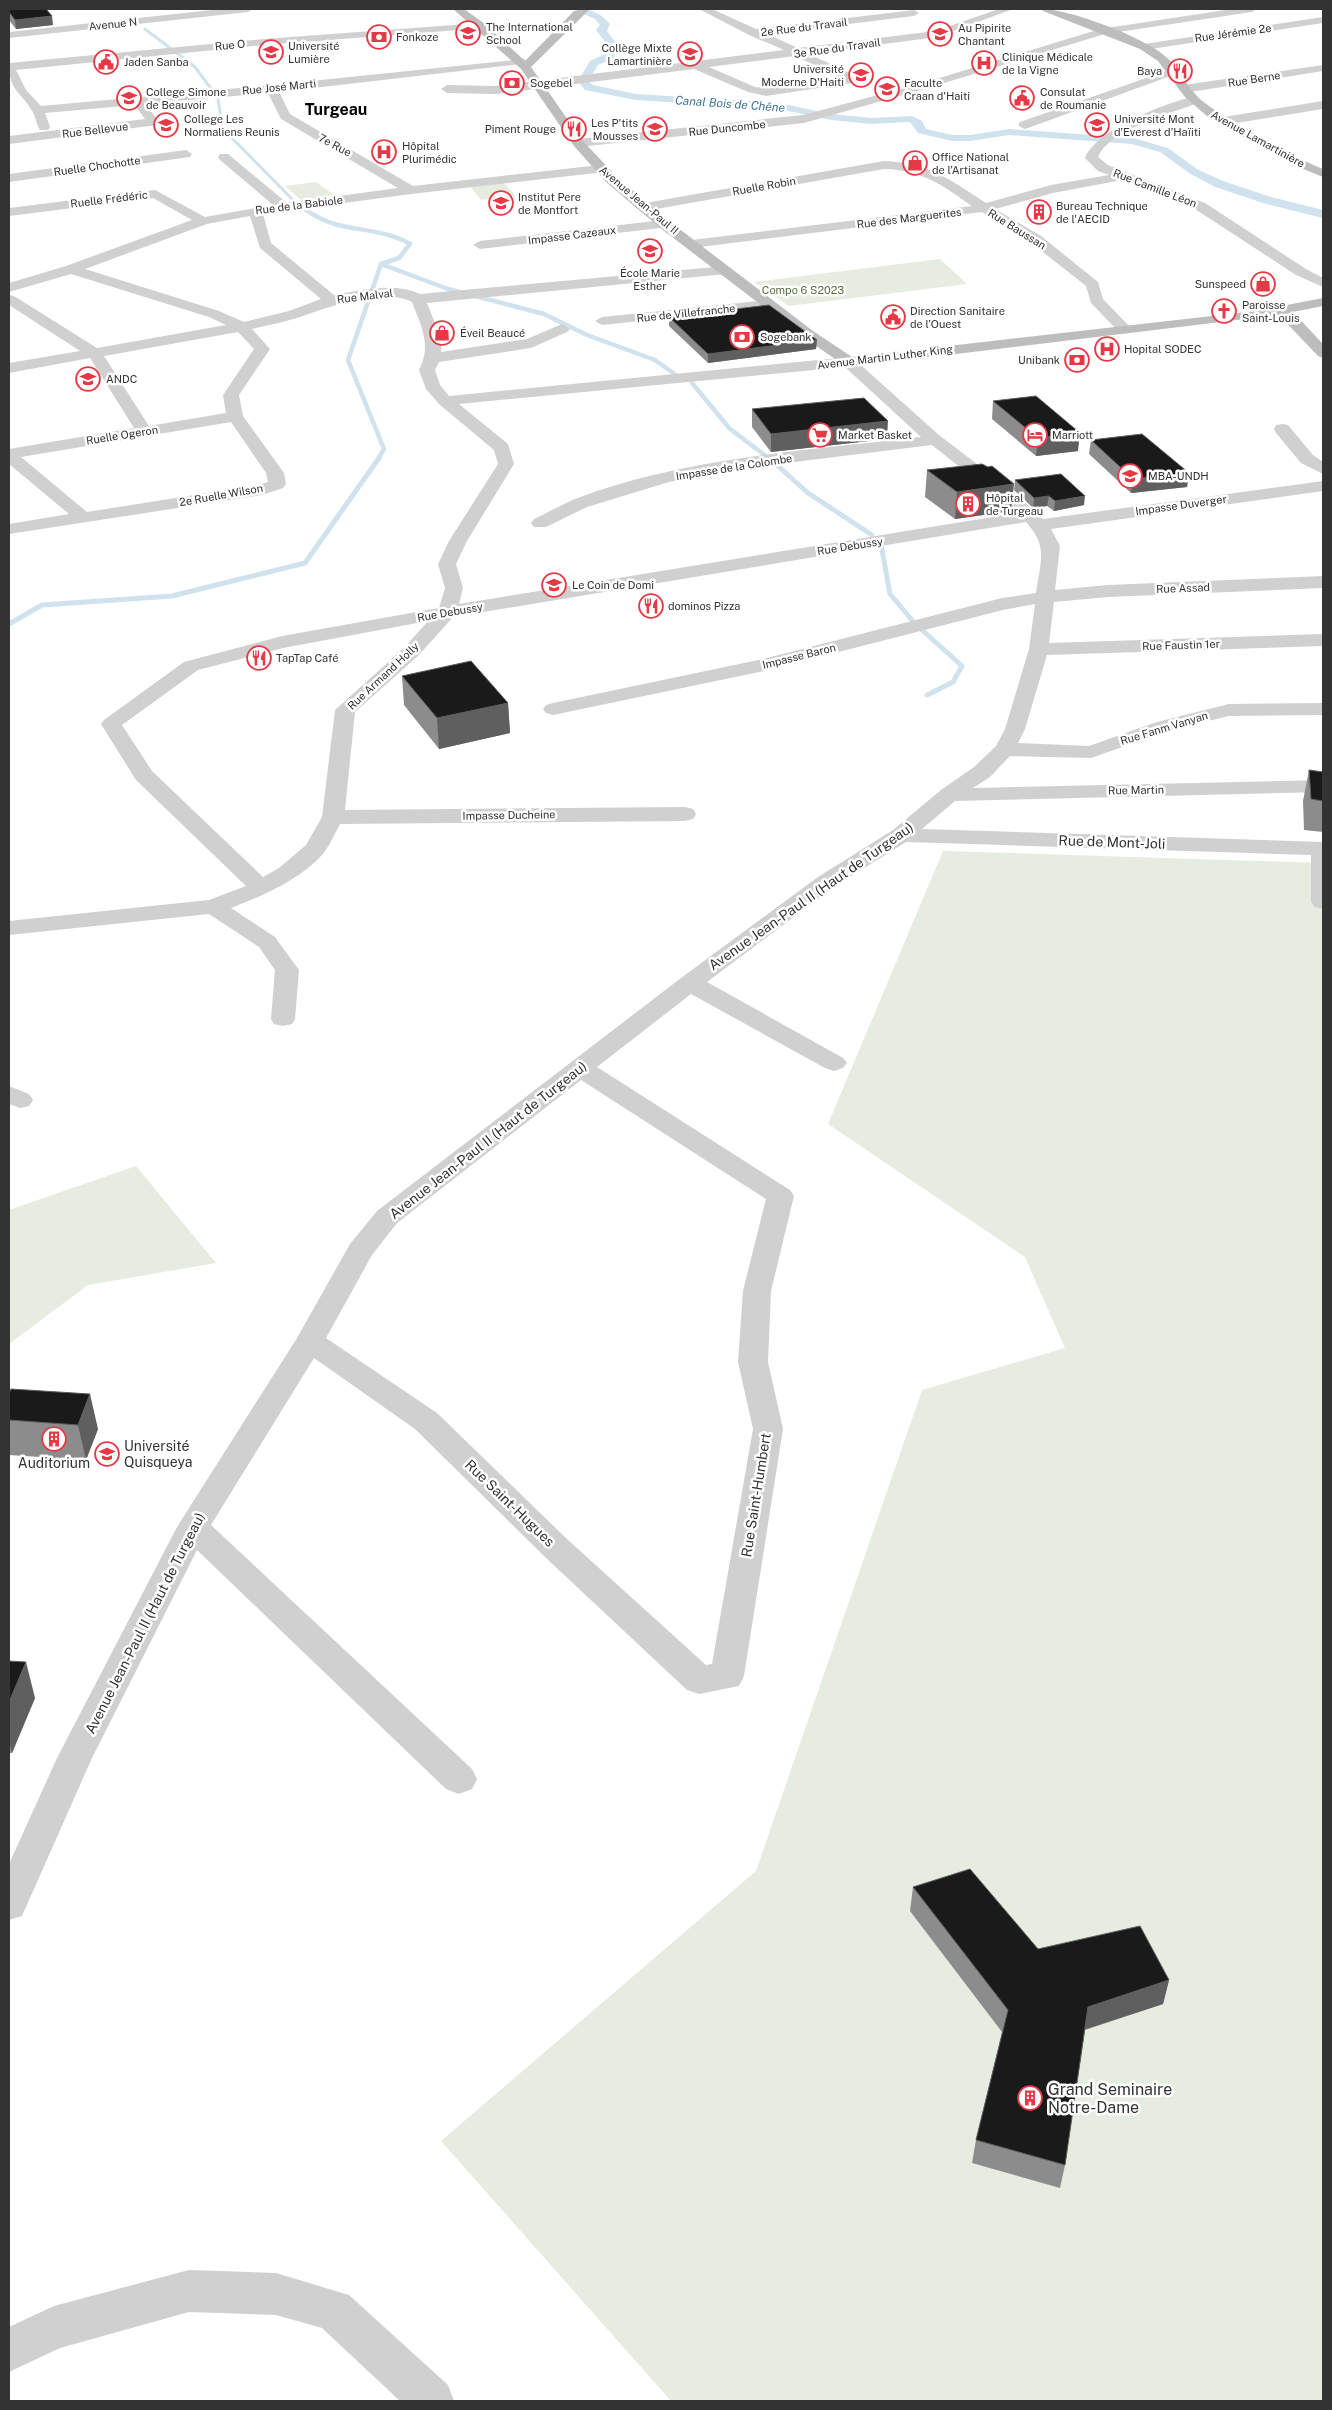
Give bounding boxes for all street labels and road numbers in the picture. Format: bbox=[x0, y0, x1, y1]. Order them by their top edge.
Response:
street label: Avenue N bbox=[88, 15, 138, 33]
street label: 2e Rue du Travail bbox=[760, 16, 848, 38]
street label: Rue Jérémie 2e bbox=[1194, 22, 1272, 44]
street label: 3e Rue du Travail bbox=[793, 36, 881, 60]
street label: Rue O bbox=[214, 37, 246, 53]
street label: Rue Berne bbox=[1227, 69, 1281, 89]
street label: Rue José Marti bbox=[241, 77, 317, 97]
street label: Avenue Lamartinière bbox=[1209, 108, 1307, 170]
street label: Rue Duncombe bbox=[688, 118, 766, 138]
street label: Rue Bellevue bbox=[61, 120, 129, 140]
street label: 7e Rue bbox=[317, 131, 353, 159]
street label: Ruelle Chochotte bbox=[53, 154, 141, 178]
street label: Avenue Jean-Paul II bbox=[597, 164, 681, 236]
street label: Rue Camille Léon bbox=[1112, 167, 1198, 209]
street label: Ruelle Robin bbox=[731, 175, 797, 197]
street label: Ruelle Frédéric bbox=[70, 188, 148, 210]
street label: Rue de la Babiole bbox=[255, 194, 343, 216]
street label: Rue des Marguerites bbox=[856, 206, 963, 230]
street label: Rue Baussan bbox=[986, 206, 1048, 252]
street label: Impasse Cazeaux bbox=[527, 224, 617, 246]
street label: Rue Malval bbox=[336, 287, 394, 305]
street label: Rue de Villefranche bbox=[636, 302, 736, 324]
street label: Avenue Martin Luther King bbox=[817, 343, 954, 371]
street label: Ruelle Ogeron bbox=[85, 423, 159, 447]
street label: Impasse de la Colombe bbox=[675, 452, 793, 482]
street label: 2e Ruelle Wilson bbox=[178, 482, 264, 508]
street label: Impasse Duverger bbox=[1135, 493, 1227, 517]
street label: Rue Debussy bbox=[816, 535, 884, 557]
street label: Rue Assad bbox=[1156, 581, 1210, 595]
street label: Rue Debussy bbox=[416, 600, 484, 624]
street label: Rue Faustin 1er bbox=[1142, 638, 1220, 652]
street label: Rue Armand Holly bbox=[345, 640, 421, 712]
street label: Impasse Baron bbox=[761, 641, 837, 671]
street label: Rue Fanm Vanyan bbox=[1119, 709, 1209, 747]
street label: Rue Martin bbox=[1108, 784, 1164, 796]
street label: Impasse Ducheine bbox=[462, 808, 556, 822]
street label: Avenue Jean-Paul II (Haut de Turgeau) bbox=[706, 819, 916, 973]
street label: Rue de Mont-Joli bbox=[1058, 832, 1166, 852]
street label: Avenue Jean-Paul II (Haut de Turgeau) bbox=[386, 1058, 590, 1222]
street label: Rue Saint-Humbert bbox=[738, 1432, 774, 1558]
street label: Rue Saint-Hugues bbox=[462, 1456, 558, 1550]
street label: Avenue Jean-Paul II (Haut de Turgeau) bbox=[82, 1510, 208, 1736]

